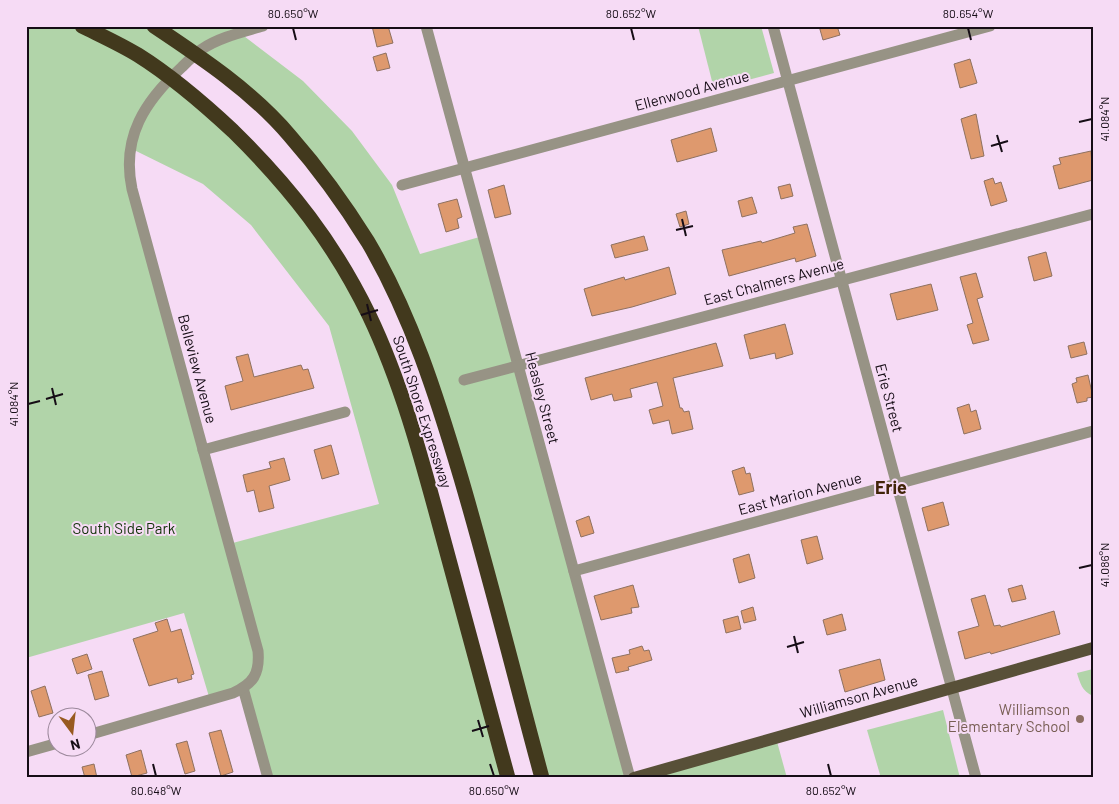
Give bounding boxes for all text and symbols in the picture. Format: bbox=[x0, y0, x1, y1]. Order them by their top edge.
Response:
text: 80.650°W bbox=[268, 6, 319, 20]
text: 80.652°W bbox=[606, 6, 657, 20]
text: 80.654°W bbox=[943, 6, 994, 20]
street label: Ellenwood Avenue bbox=[633, 66, 751, 114]
text: 41.084°N bbox=[1097, 97, 1111, 141]
street label: East Chalmers Avenue bbox=[702, 254, 846, 308]
street label: Belleview Avenue bbox=[175, 312, 221, 425]
street label: South Shore Expressway bbox=[390, 333, 456, 490]
street label: Heasley Street bbox=[522, 350, 564, 446]
street label: Erie Street bbox=[872, 361, 908, 434]
text: 41.084°N bbox=[6, 382, 20, 426]
street label: East Marion Avenue bbox=[736, 468, 863, 518]
district label: Erie bbox=[875, 476, 907, 498]
park label: South Side Park bbox=[73, 519, 176, 537]
text: 41.086°N bbox=[1097, 543, 1111, 587]
street label: Williamson Avenue bbox=[798, 671, 920, 721]
place label: Williamson Elementary School bbox=[948, 700, 1070, 735]
north arrow bbox=[48, 706, 98, 756]
marker: Williamson Elementary School bbox=[1074, 713, 1086, 725]
text: N bbox=[69, 736, 82, 754]
text: 80.648°W bbox=[131, 783, 182, 797]
text: 80.650°W bbox=[469, 783, 520, 797]
text: 80.652°W bbox=[806, 783, 857, 797]

